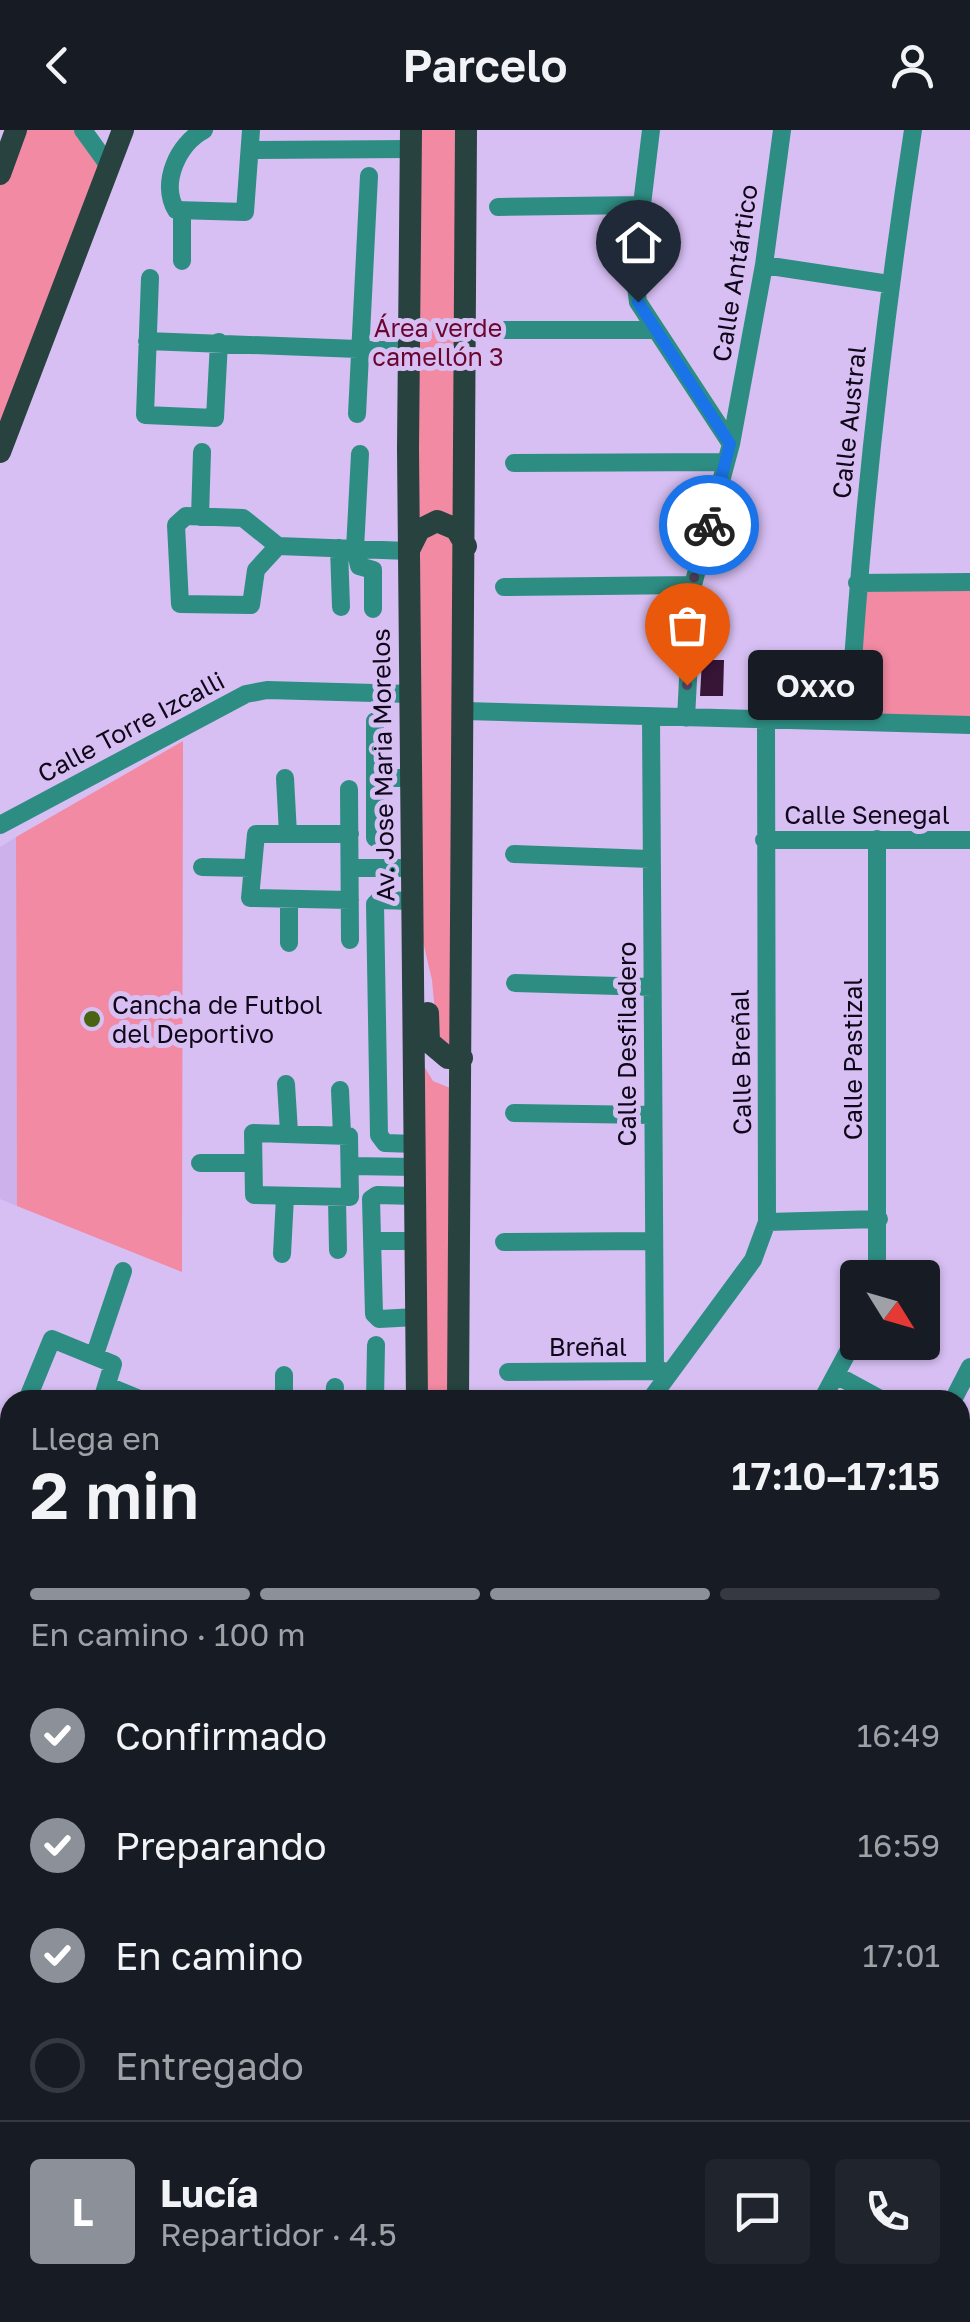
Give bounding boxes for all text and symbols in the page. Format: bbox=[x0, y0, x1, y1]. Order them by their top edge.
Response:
icon: back bbox=[30, 38, 85, 93]
text: Parcelo bbox=[403, 38, 567, 92]
icon: person bbox=[885, 38, 940, 93]
street label: Calle Antártico bbox=[705, 182, 764, 364]
pin bbox=[596, 200, 681, 303]
icon: home bbox=[611, 215, 666, 270]
park label: Área verde camellón 3 bbox=[372, 312, 504, 372]
street label: Calle Austral bbox=[825, 344, 872, 500]
courier bbox=[659, 475, 759, 575]
icon: bike bbox=[682, 498, 737, 553]
pin bbox=[645, 583, 730, 686]
icon: bag bbox=[660, 598, 715, 653]
street label: Av. Jose Maria Morelos bbox=[365, 628, 400, 902]
callout: Oxxo bbox=[747, 650, 882, 720]
street label: Calle Torre Izcalli bbox=[32, 664, 229, 789]
text: Oxxo bbox=[776, 666, 855, 704]
street label: Calle Senegal bbox=[784, 799, 950, 830]
street label: Calle Desfiladero bbox=[611, 941, 642, 1147]
street label: Calle Pastizal bbox=[837, 978, 868, 1140]
place label: Cancha de Futbol del Deportivo bbox=[112, 989, 322, 1049]
street label: Calle Breñal bbox=[724, 989, 757, 1135]
marker: Cancha de Futbol del Deportivo bbox=[81, 1008, 103, 1030]
north arrow bbox=[840, 1260, 940, 1360]
map controls bbox=[840, 1260, 940, 1360]
street label: Breñal bbox=[549, 1331, 627, 1362]
text: Llega en bbox=[30, 1419, 160, 1457]
text: 17:10–17:15 bbox=[732, 1453, 940, 1498]
text: 2 min bbox=[30, 1455, 199, 1533]
text: En camino · 100 m bbox=[30, 1615, 306, 1653]
icon: check bbox=[30, 1708, 85, 1763]
text: Confirmado bbox=[115, 1713, 327, 1758]
text: 16:49 bbox=[857, 1716, 940, 1754]
icon: check bbox=[30, 1818, 85, 1873]
text: Preparando bbox=[115, 1823, 327, 1868]
text: 16:59 bbox=[858, 1826, 940, 1864]
icon: check bbox=[30, 1928, 85, 1983]
text: En camino bbox=[115, 1933, 303, 1978]
text: 17:01 bbox=[863, 1936, 940, 1974]
text: Entregado bbox=[115, 2043, 304, 2088]
button: chat bbox=[705, 2159, 810, 2264]
button: phone bbox=[835, 2159, 940, 2264]
text: Lucía bbox=[160, 2170, 258, 2215]
text: L bbox=[72, 2189, 93, 2234]
text: Repartidor · 4.5 bbox=[160, 2215, 397, 2253]

